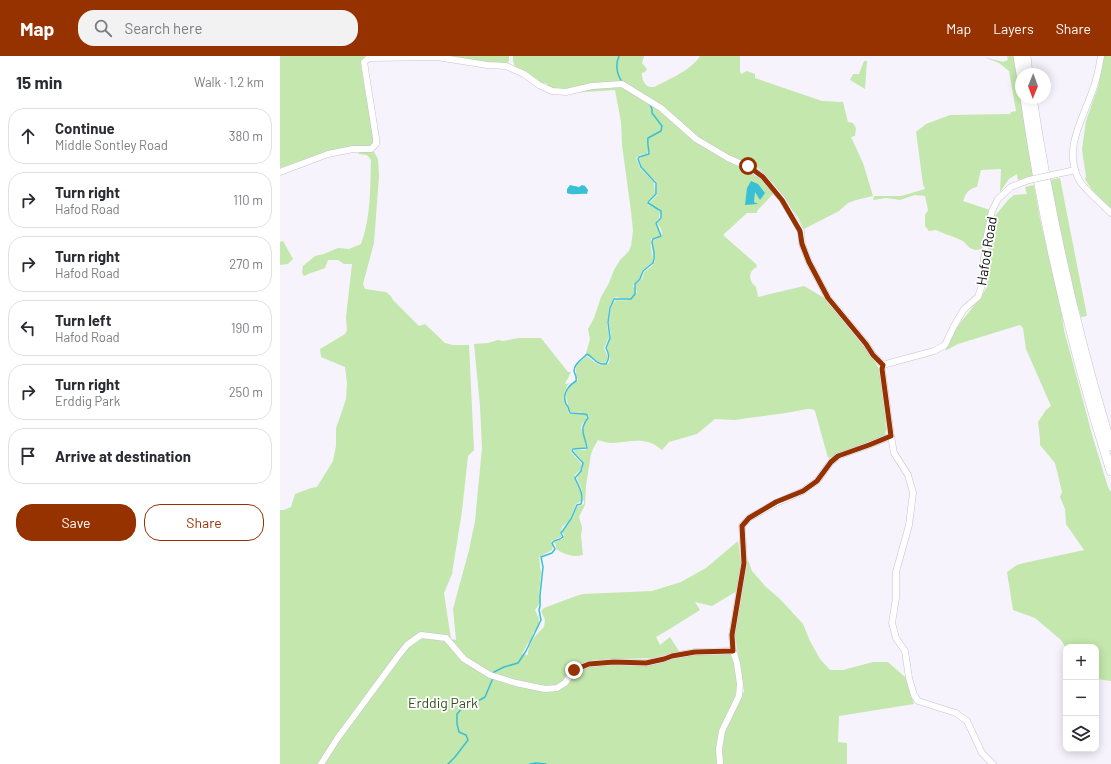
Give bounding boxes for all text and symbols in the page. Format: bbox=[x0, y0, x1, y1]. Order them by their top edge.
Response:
search box bbox=[78, 10, 358, 46]
text: Map bbox=[20, 17, 54, 40]
icon: search bbox=[92, 17, 114, 39]
text: Search here bbox=[124, 19, 202, 37]
text: Map bbox=[946, 20, 971, 37]
text: Layers bbox=[993, 20, 1034, 37]
text: Share bbox=[1056, 20, 1091, 37]
north arrow bbox=[1015, 68, 1051, 104]
text: 15 min bbox=[16, 72, 62, 92]
text: Walk · 1.2 km bbox=[194, 74, 264, 90]
text: Continue bbox=[55, 119, 115, 137]
icon: ahead bbox=[17, 125, 39, 147]
text: 380 m bbox=[229, 128, 263, 144]
text: Middle Sontley Road bbox=[55, 137, 168, 153]
route start bbox=[739, 157, 757, 175]
text: Turn right bbox=[55, 183, 120, 201]
icon: right bbox=[17, 189, 39, 211]
text: 110 m bbox=[233, 192, 263, 208]
text: Hafod Road bbox=[55, 201, 120, 217]
street label: Hafod Road bbox=[972, 215, 1000, 287]
text: Turn right bbox=[55, 247, 120, 265]
icon: right bbox=[17, 253, 39, 275]
text: 270 m bbox=[229, 256, 263, 272]
text: Hafod Road bbox=[55, 265, 120, 281]
text: Turn left bbox=[55, 311, 111, 329]
icon: left bbox=[17, 317, 39, 339]
text: 190 m bbox=[231, 320, 263, 336]
text: Hafod Road bbox=[55, 329, 120, 345]
text: Turn right bbox=[55, 375, 120, 393]
icon: right bbox=[17, 381, 39, 403]
text: 250 m bbox=[229, 384, 263, 400]
text: Erddig Park bbox=[55, 393, 120, 409]
icon: arrive bbox=[17, 445, 39, 467]
text: Arrive at destination bbox=[55, 447, 191, 465]
button: Save bbox=[16, 504, 136, 541]
button: Share bbox=[144, 504, 264, 541]
map controls bbox=[1063, 644, 1099, 752]
button: + bbox=[1063, 644, 1099, 680]
route end bbox=[565, 661, 583, 679]
button: − bbox=[1063, 680, 1099, 716]
park label: Erddig Park bbox=[408, 694, 478, 711]
button: layers bbox=[1063, 716, 1099, 752]

